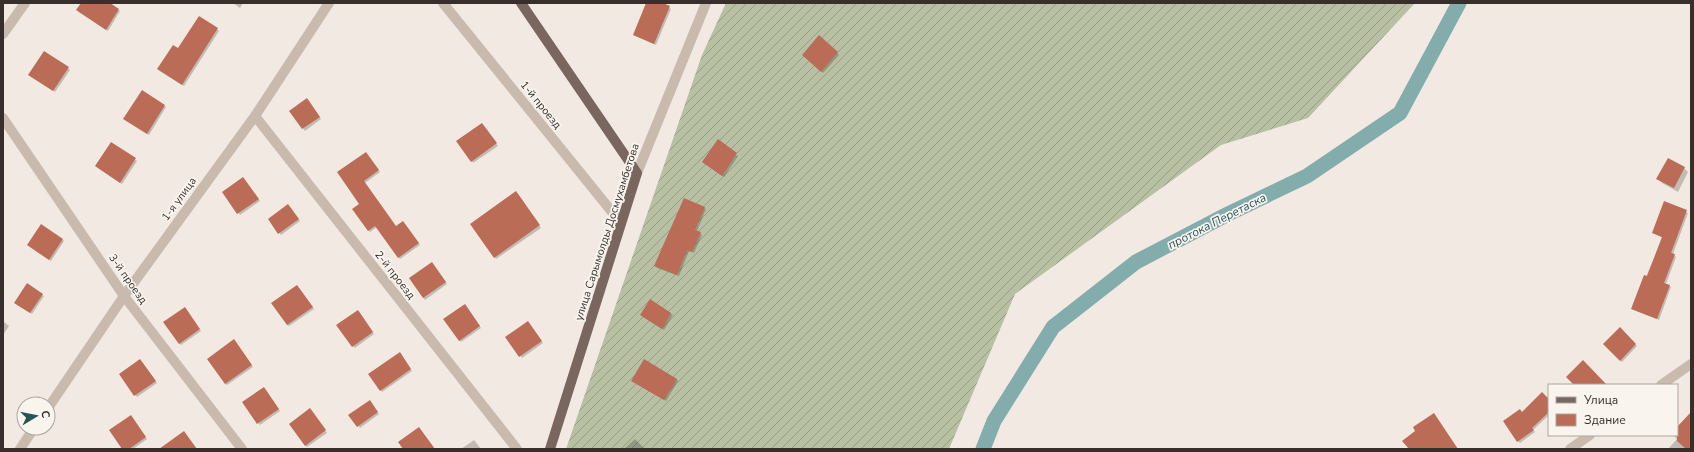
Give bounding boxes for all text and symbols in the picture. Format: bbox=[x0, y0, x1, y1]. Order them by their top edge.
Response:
street label: 1-й проезд bbox=[517, 78, 565, 133]
street label: улица Сарымолды Досмухамбетова bbox=[571, 141, 643, 323]
street label: 1-я улица bbox=[158, 174, 200, 224]
water label: протока Перетаска bbox=[1165, 189, 1269, 253]
street label: 2-й проезд bbox=[371, 248, 419, 303]
street label: 3-й проезд bbox=[105, 251, 151, 307]
legend bbox=[1548, 384, 1678, 436]
text: Улица bbox=[1583, 392, 1618, 408]
north arrow bbox=[16, 396, 56, 436]
text: С bbox=[37, 409, 53, 420]
text: Здание bbox=[1584, 412, 1626, 428]

